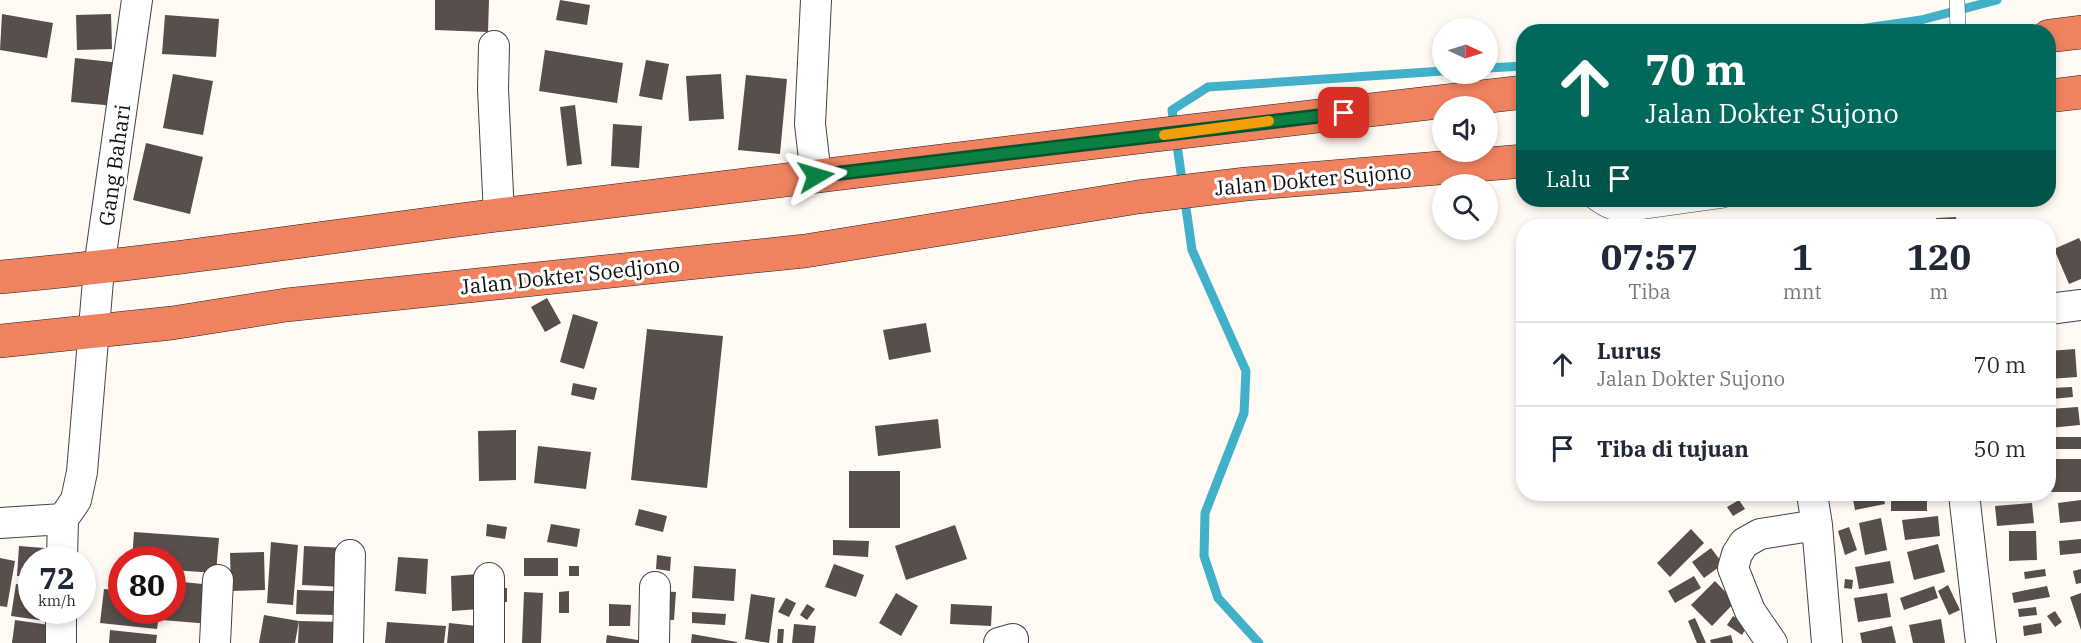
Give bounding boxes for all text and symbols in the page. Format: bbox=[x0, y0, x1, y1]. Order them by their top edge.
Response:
north arrow bbox=[1432, 18, 1498, 84]
map controls bbox=[1432, 18, 1498, 240]
text: 70 m bbox=[1645, 42, 1746, 97]
icon: ahead bbox=[1546, 48, 1624, 126]
pin bbox=[1318, 87, 1369, 138]
text: Jalan Dokter Sujono bbox=[1645, 95, 1899, 130]
icon: arrive bbox=[1327, 96, 1360, 129]
button: sound bbox=[1432, 96, 1498, 162]
street label: Gang Bahari bbox=[92, 102, 136, 228]
position arrow bbox=[784, 144, 848, 208]
street label: Jalan Dokter Sujono bbox=[1213, 156, 1413, 202]
icon: arrive bbox=[1603, 162, 1636, 195]
text: Lalu bbox=[1546, 164, 1591, 193]
button: search bbox=[1432, 174, 1498, 240]
text: 07:57 bbox=[1601, 233, 1698, 280]
text: 1 bbox=[1791, 233, 1813, 280]
text: 120 bbox=[1906, 233, 1971, 280]
street label: Jalan Dokter Soedjono bbox=[459, 250, 681, 300]
text: Tiba bbox=[1628, 278, 1671, 305]
text: mnt bbox=[1783, 278, 1822, 305]
text: m bbox=[1929, 278, 1948, 305]
text: Lurus bbox=[1597, 336, 1661, 365]
icon: ahead bbox=[1546, 348, 1579, 381]
text: 70 m bbox=[1974, 350, 2026, 379]
text: Jalan Dokter Sujono bbox=[1597, 365, 1785, 392]
icon: arrive bbox=[1546, 432, 1579, 465]
text: Tiba di tujuan bbox=[1597, 434, 1749, 463]
text: 50 m bbox=[1974, 434, 2026, 463]
speed limit sign: 80 bbox=[108, 546, 186, 624]
text: 72 bbox=[39, 558, 75, 597]
text: km/h bbox=[38, 591, 76, 610]

